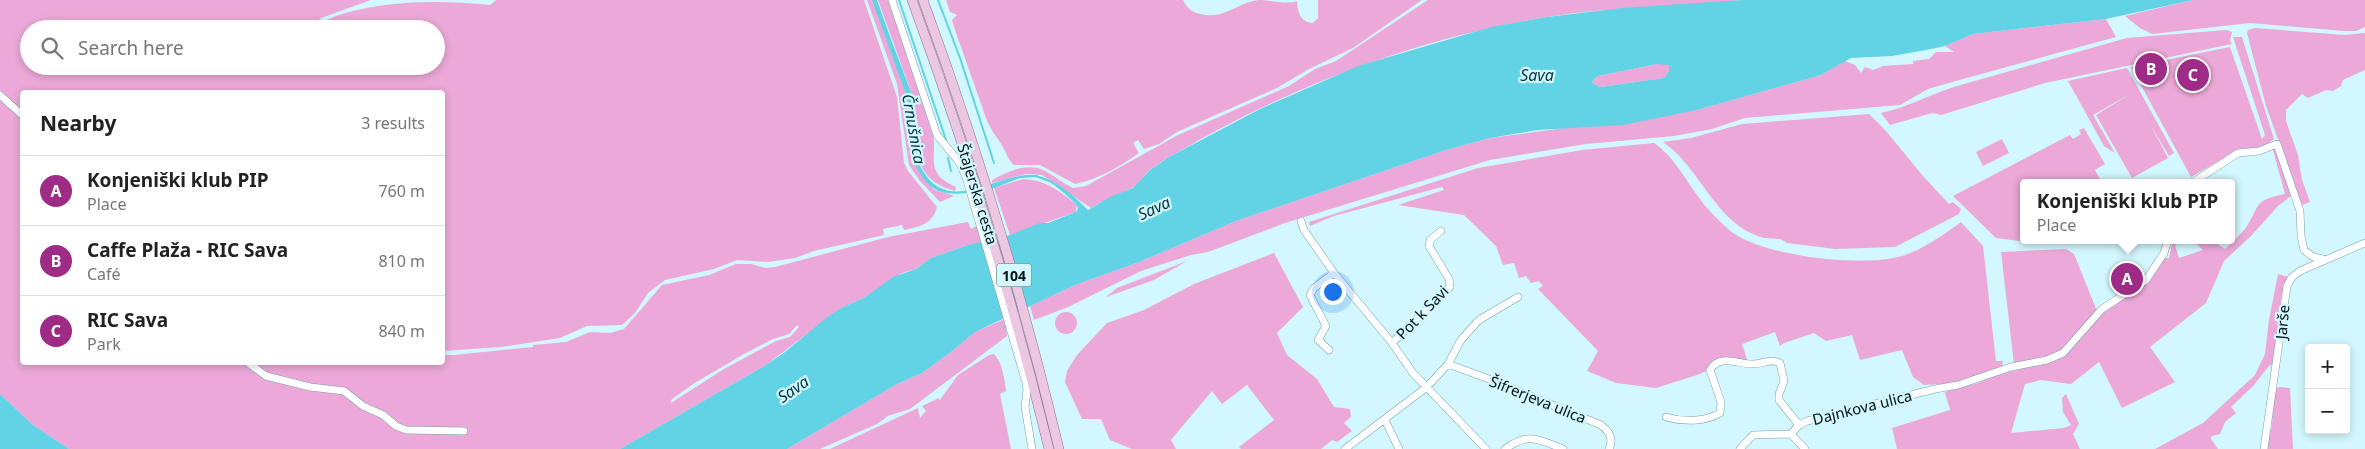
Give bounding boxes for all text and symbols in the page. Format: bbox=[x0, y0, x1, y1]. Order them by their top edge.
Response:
search box bbox=[20, 20, 445, 75]
icon: search bbox=[38, 34, 66, 62]
text: Search here bbox=[78, 35, 184, 61]
pin: B bbox=[2135, 50, 2167, 88]
pin: C bbox=[2177, 56, 2209, 94]
water label: Sava bbox=[1520, 64, 1554, 86]
water label: Črnušnica bbox=[897, 92, 931, 166]
text: Nearby bbox=[40, 109, 116, 137]
text: 3 results bbox=[361, 112, 425, 134]
street label: Štajerska cesta bbox=[953, 141, 1003, 247]
text: Konjeniški klub PIP bbox=[87, 167, 269, 193]
popup bbox=[2020, 179, 2235, 244]
text: A bbox=[50, 180, 62, 202]
text: 760 m bbox=[378, 180, 425, 202]
text: Konjeniški klub PIP bbox=[2037, 188, 2218, 214]
water label: Sava bbox=[1134, 191, 1174, 225]
text: Place bbox=[87, 193, 127, 215]
text: Place bbox=[2037, 214, 2076, 236]
text: Caffe Plaža - RIC Sava bbox=[87, 237, 288, 263]
text: B bbox=[51, 250, 61, 272]
text: 810 m bbox=[378, 250, 425, 272]
pin: A bbox=[2111, 260, 2143, 298]
text: Café bbox=[87, 263, 121, 285]
road number: 104 bbox=[996, 264, 1032, 286]
your location bbox=[1320, 279, 1346, 305]
street label: Pot k Savi bbox=[1391, 281, 1453, 343]
street label: Jarše bbox=[2270, 304, 2293, 342]
text: RIC Sava bbox=[87, 307, 168, 333]
text: C bbox=[51, 320, 61, 342]
text: 840 m bbox=[378, 320, 425, 342]
text: Park bbox=[87, 333, 121, 355]
map controls bbox=[2305, 344, 2350, 434]
button: + bbox=[2305, 344, 2350, 389]
water label: Sava bbox=[773, 370, 813, 408]
street label: Šifrerjeva ulica bbox=[1487, 371, 1589, 427]
street label: Dajnkova ulica bbox=[1810, 385, 1914, 429]
button: − bbox=[2305, 389, 2350, 434]

